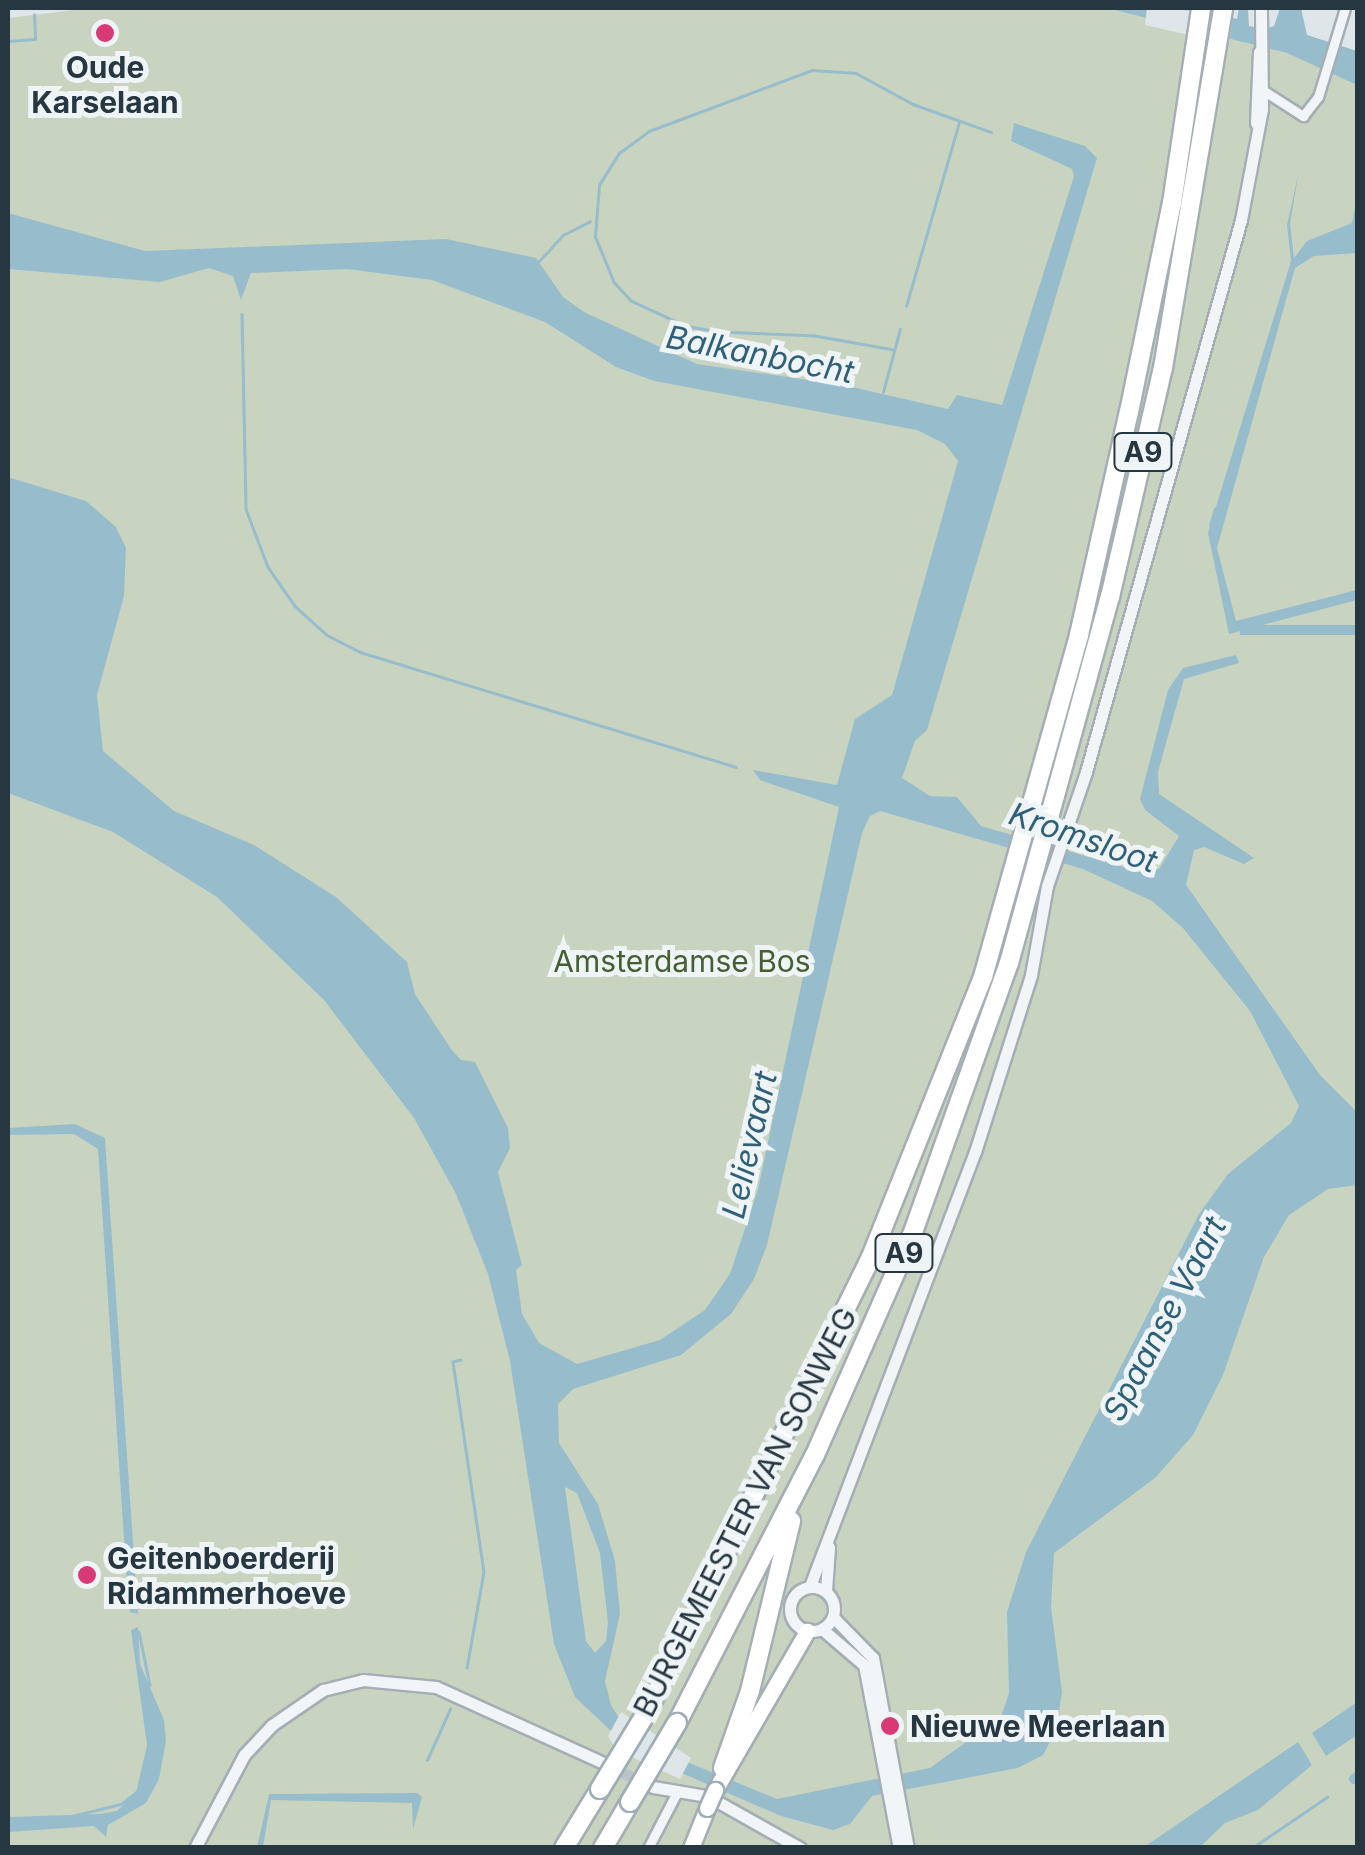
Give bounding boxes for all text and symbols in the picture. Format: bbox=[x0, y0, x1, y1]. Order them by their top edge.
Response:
marker: Oude Karselaan bbox=[94, 22, 116, 44]
place label: Oude Karselaan bbox=[31, 49, 179, 120]
water label: Balkanbocht bbox=[663, 318, 857, 392]
road number: A9 bbox=[1113, 429, 1173, 475]
water label: Kromsloot bbox=[1004, 795, 1162, 881]
park label: Amsterdamse Bos bbox=[553, 943, 811, 979]
water label: Lelievaart bbox=[714, 1068, 786, 1222]
water label: Spaanse Vaart bbox=[1095, 1210, 1235, 1428]
road number: A9 bbox=[874, 1230, 934, 1276]
street label: BURGEMEESTER VAN SONWEG bbox=[626, 1301, 864, 1723]
place label: Geitenboerderij Ridammerhoeve bbox=[107, 1540, 346, 1610]
marker: Geitenboerderij Ridammerhoeve bbox=[76, 1564, 98, 1586]
place label: Nieuwe Meerlaan bbox=[910, 1708, 1166, 1744]
marker: Nieuwe Meerlaan bbox=[879, 1715, 901, 1737]

